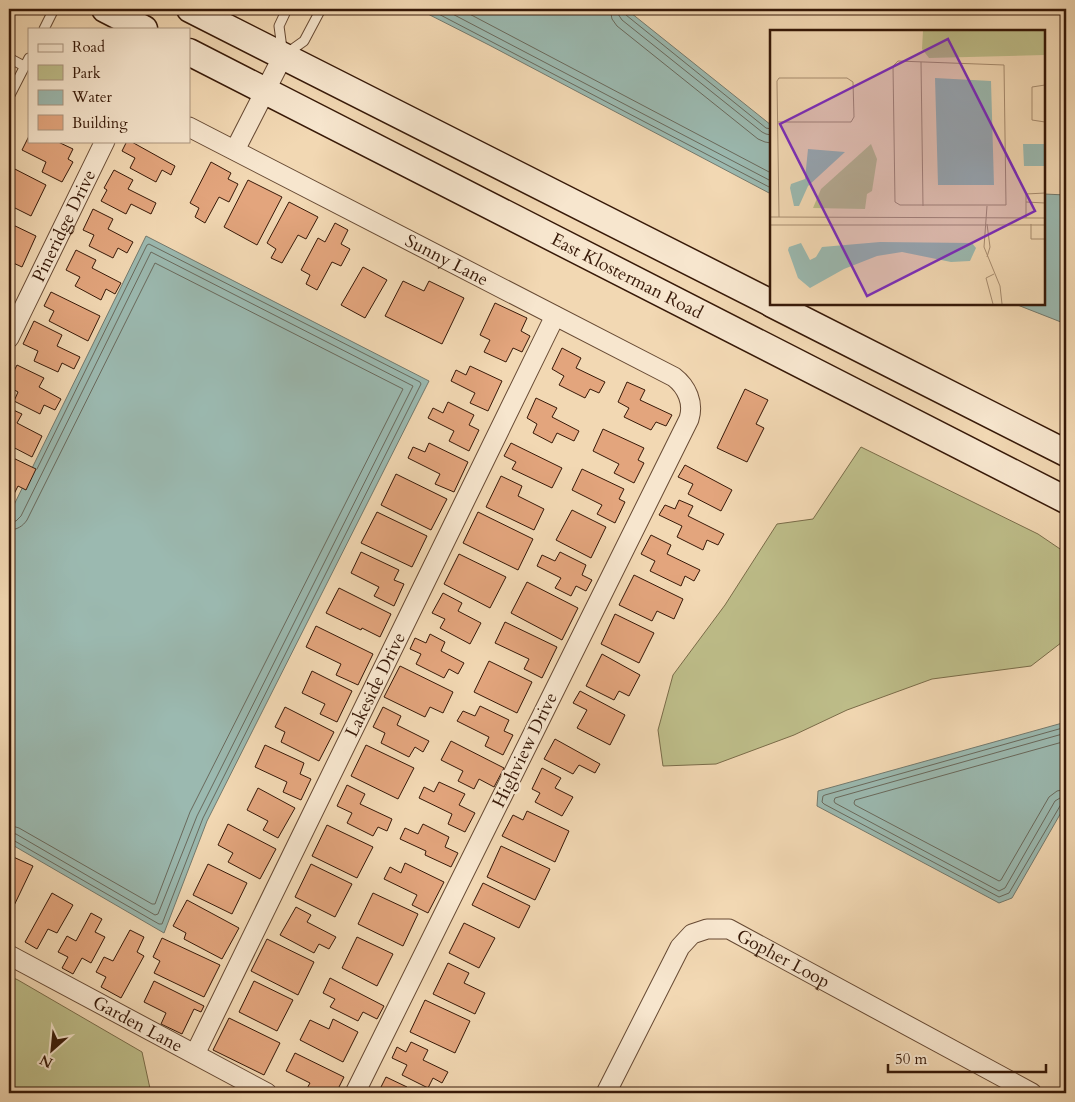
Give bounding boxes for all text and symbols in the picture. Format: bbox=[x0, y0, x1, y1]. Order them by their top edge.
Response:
legend bbox=[28, 28, 190, 142]
inset map bbox=[770, 30, 1045, 305]
text: Road bbox=[72, 37, 105, 57]
text: Park bbox=[72, 63, 101, 83]
text: Water bbox=[71, 87, 113, 107]
text: Building bbox=[72, 113, 128, 133]
street label: Pineridge Drive bbox=[26, 165, 102, 286]
street label: East Klosterman Road bbox=[547, 227, 708, 325]
street label: Sunny Lane bbox=[401, 228, 493, 292]
street label: Lakeside Drive bbox=[339, 628, 411, 741]
street label: Highview Drive bbox=[486, 688, 564, 812]
street label: Gopher Loop bbox=[732, 923, 835, 994]
street label: Garden Lane bbox=[88, 990, 187, 1058]
north arrow bbox=[28, 1024, 78, 1074]
scale bar bbox=[888, 1042, 1045, 1074]
text: 50 m bbox=[895, 1049, 927, 1069]
text: N bbox=[37, 1050, 56, 1072]

